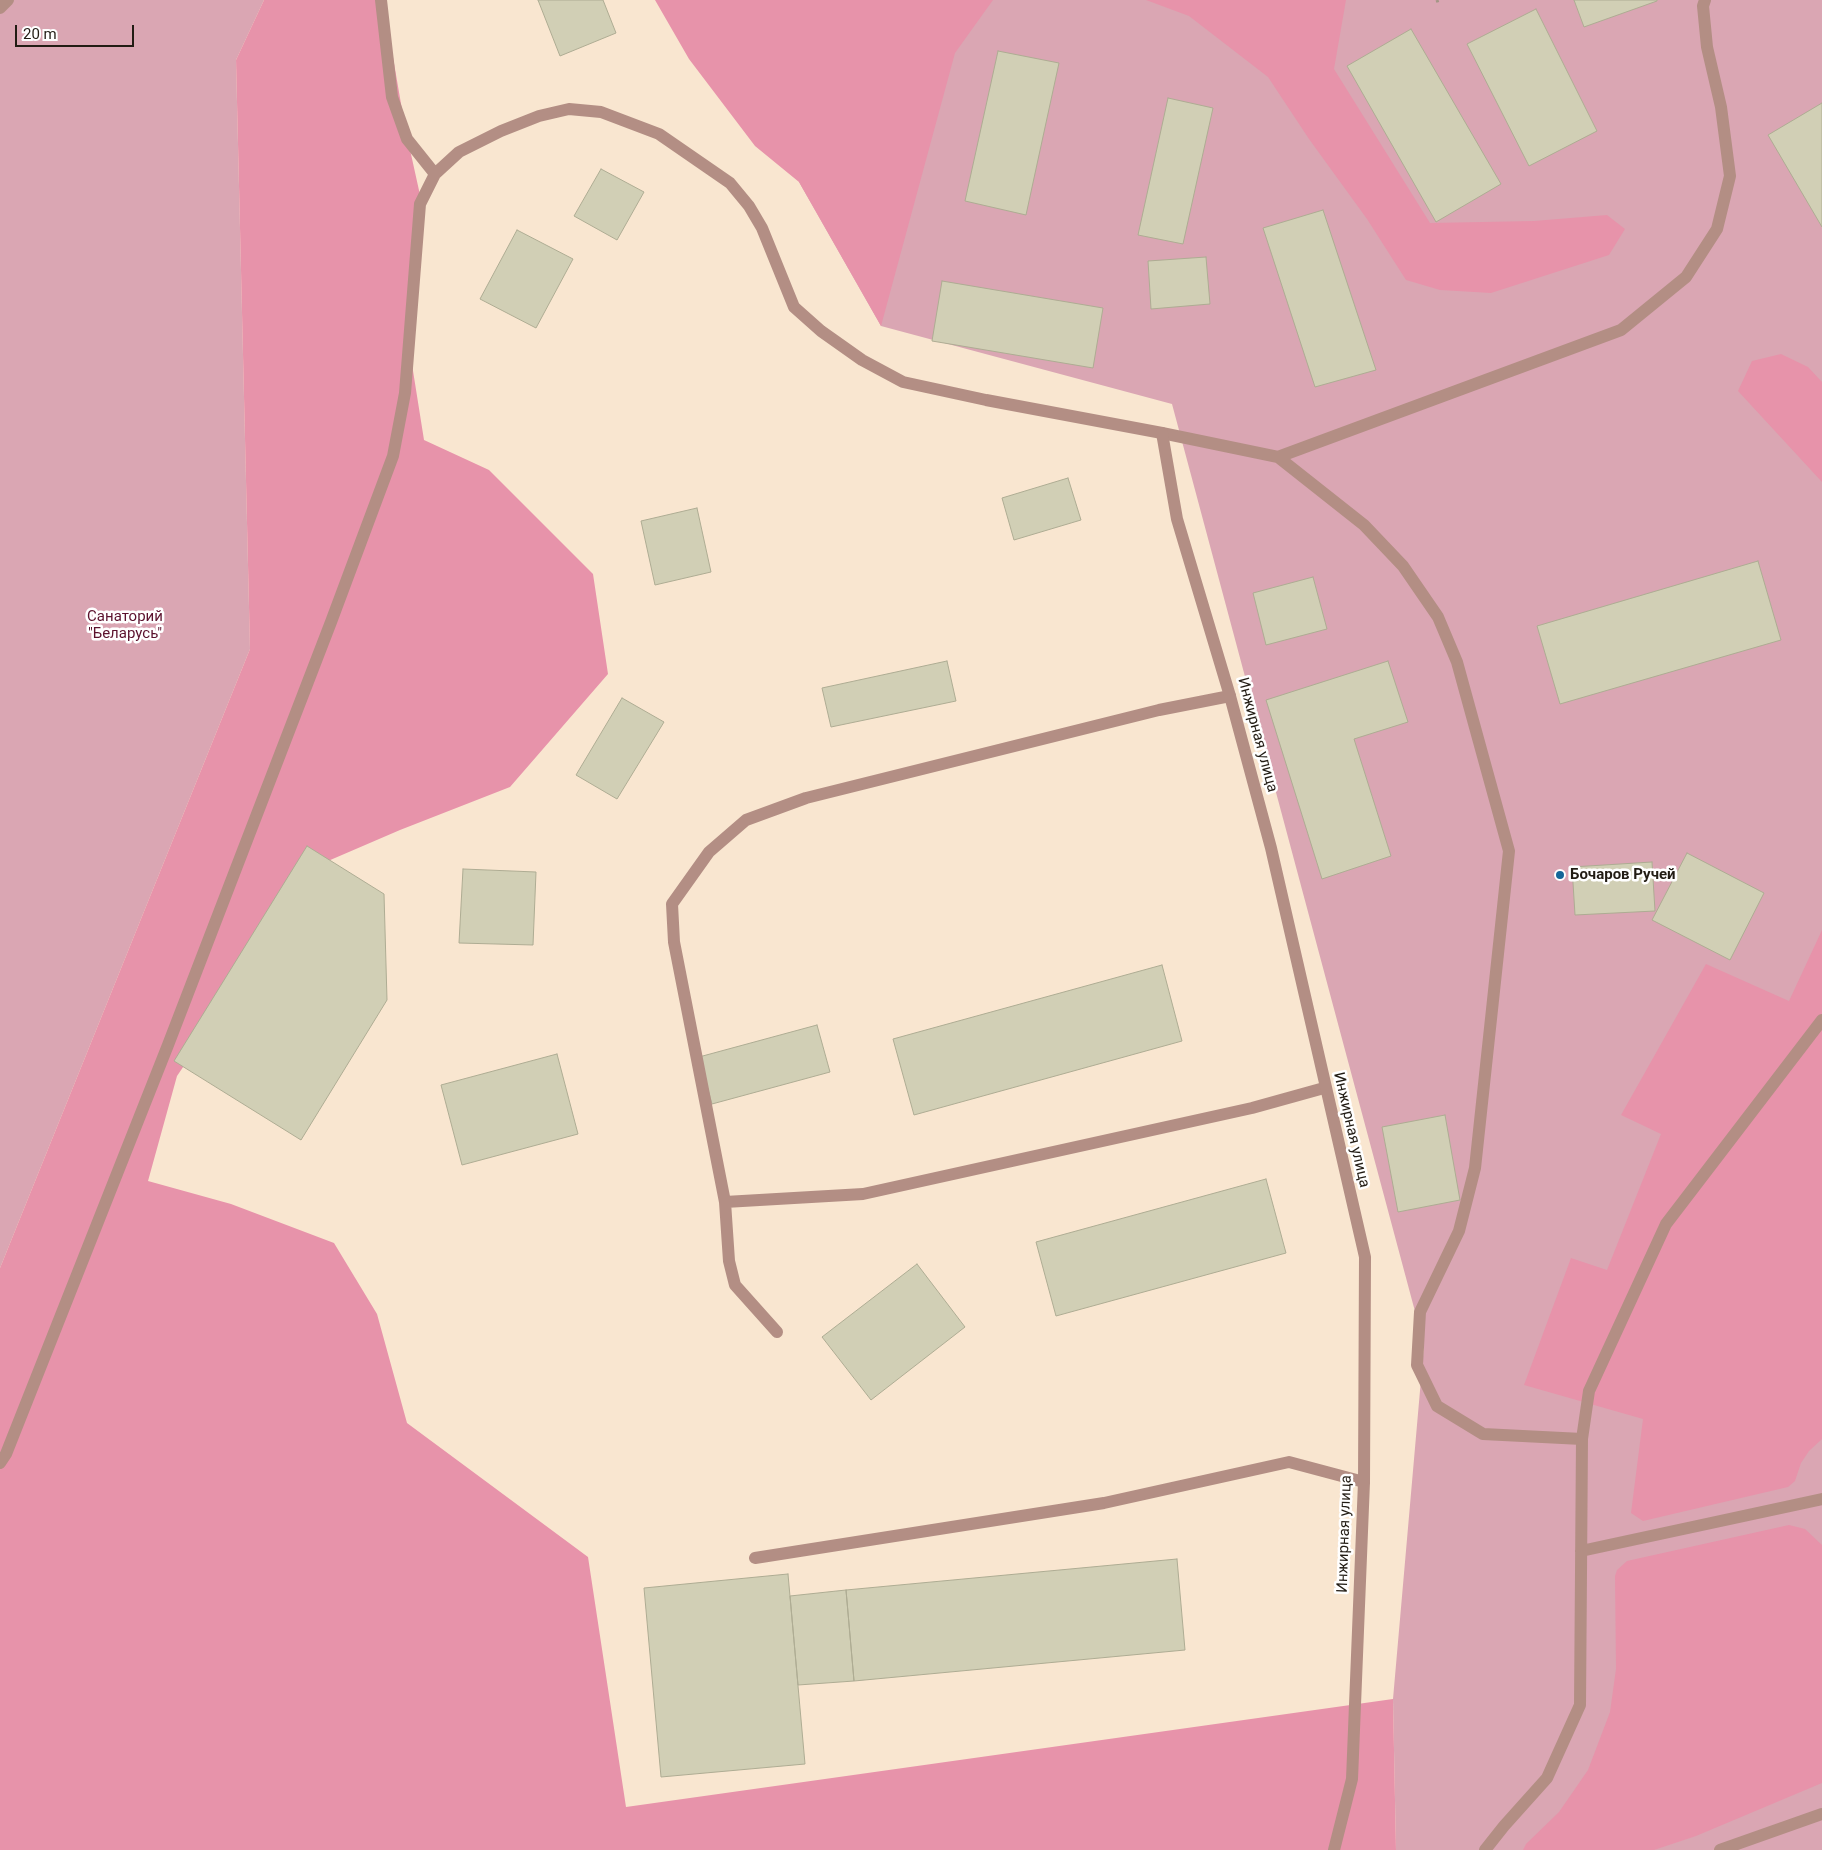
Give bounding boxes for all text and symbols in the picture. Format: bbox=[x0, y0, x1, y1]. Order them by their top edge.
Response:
scale bar bbox=[18, 15, 136, 47]
text: 20 m bbox=[23, 25, 57, 43]
park label: Санаторий "Беларусь" bbox=[87, 608, 163, 643]
street label: Инжирная улица bbox=[1233, 676, 1281, 794]
place label: Бочаров Ручей bbox=[1570, 866, 1676, 884]
marker: Бочаров Ручей bbox=[1554, 869, 1566, 881]
street label: Инжирная улица bbox=[1329, 1071, 1373, 1189]
street label: Инжирная улица bbox=[1334, 1475, 1356, 1593]

